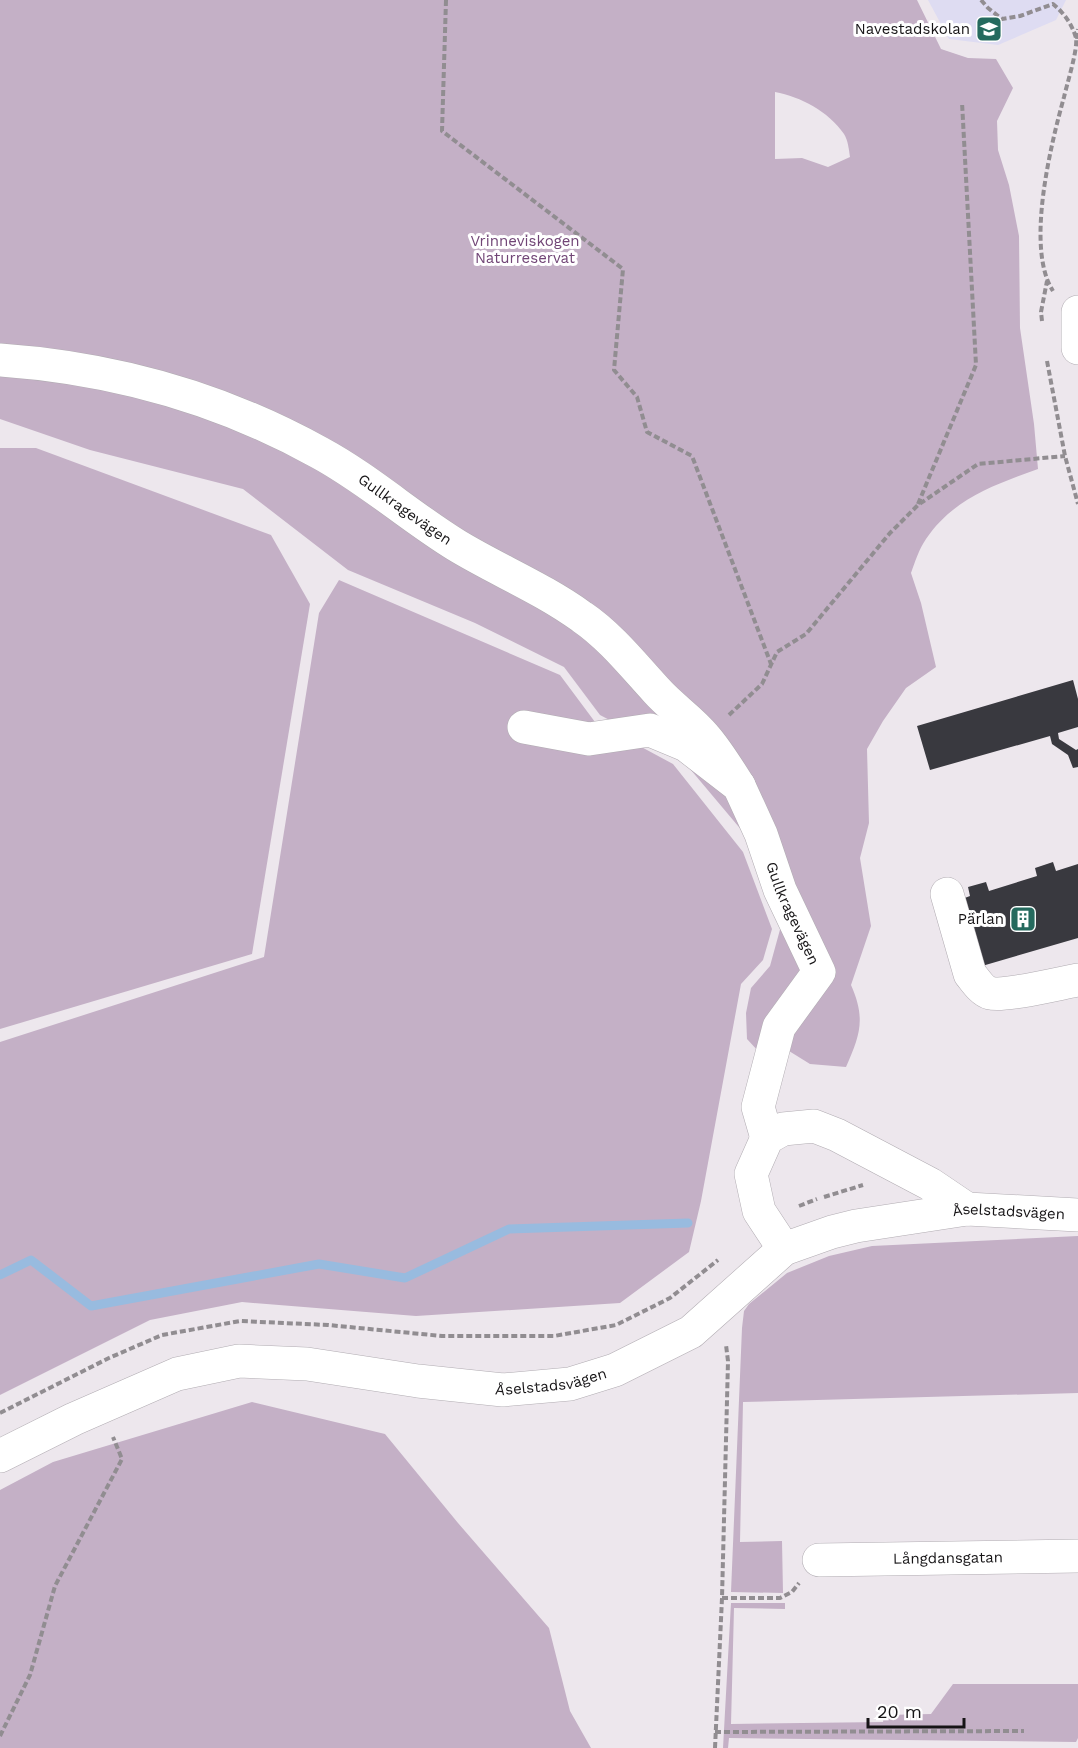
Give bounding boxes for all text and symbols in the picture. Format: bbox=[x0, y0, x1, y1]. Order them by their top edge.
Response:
school or university icon: Navestadskolan bbox=[974, 14, 1004, 44]
place label: Navestadskolan bbox=[855, 20, 970, 38]
park label: Vrinneviskogen Naturreservat bbox=[470, 232, 580, 267]
street label: Gullkragevägen bbox=[355, 470, 455, 549]
street label: Gullkragevägen bbox=[762, 860, 823, 968]
building icon: Pärlan bbox=[1008, 904, 1038, 934]
place label: Pärlan bbox=[958, 910, 1004, 928]
street label: Åselstadsvägen bbox=[951, 1200, 1065, 1223]
street label: Åselstadsvägen bbox=[494, 1364, 609, 1399]
street label: Långdansgatan bbox=[893, 1548, 1003, 1568]
scale bar bbox=[868, 1691, 964, 1729]
text: 20 m bbox=[877, 1701, 922, 1722]

